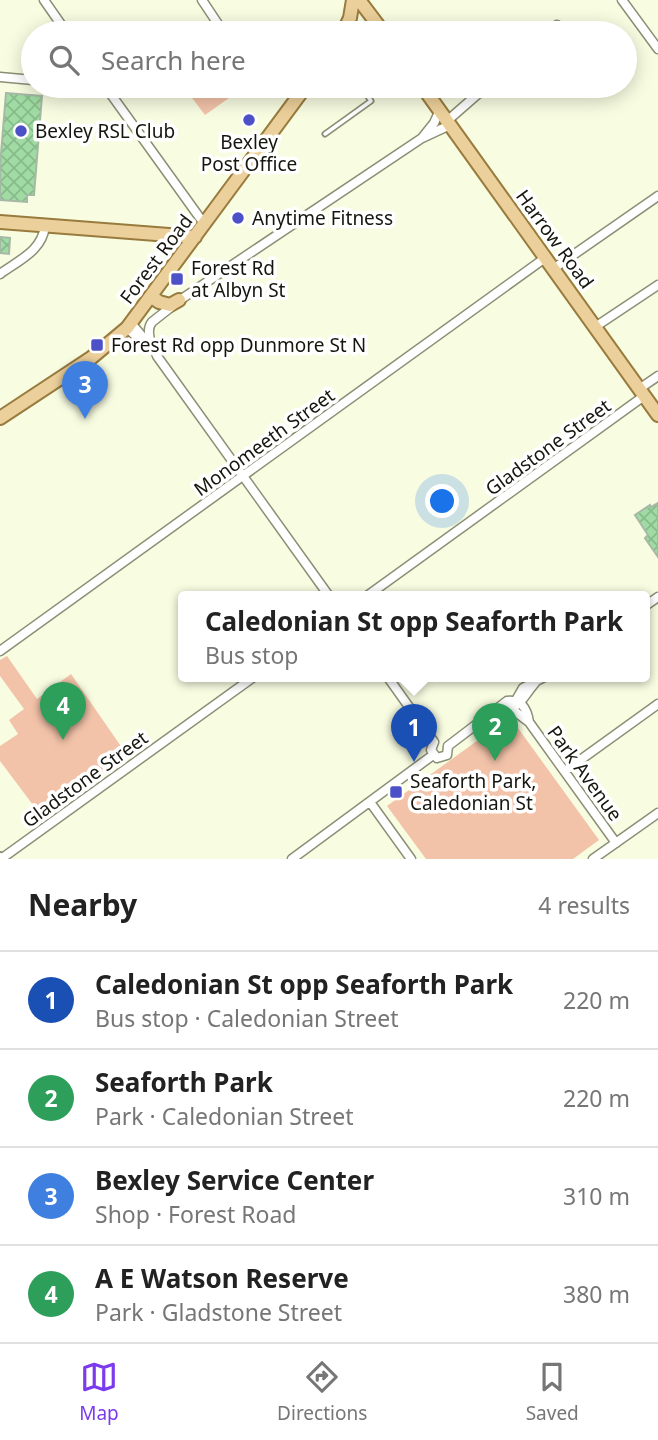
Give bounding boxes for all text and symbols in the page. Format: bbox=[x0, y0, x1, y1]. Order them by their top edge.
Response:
search box bbox=[21, 21, 637, 98]
icon: search bbox=[45, 41, 83, 79]
text: Search here bbox=[101, 42, 246, 78]
marker: Bexley Post Office bbox=[241, 112, 257, 128]
place label: Bexley RSL Club bbox=[35, 118, 175, 144]
marker: Bexley RSL Club bbox=[13, 123, 29, 139]
place label: Bexley Post Office bbox=[201, 129, 297, 177]
street label: Harrow Road bbox=[510, 184, 600, 294]
place label: Anytime Fitness bbox=[252, 205, 393, 231]
street label: Forest Road bbox=[114, 209, 198, 309]
marker: Anytime Fitness bbox=[230, 210, 246, 226]
place label: Forest Rd at Albyn St bbox=[191, 255, 286, 303]
marker: Forest Rd at Albyn St bbox=[169, 271, 185, 287]
place label: Forest Rd opp Dunmore St N bbox=[111, 332, 366, 358]
marker: Forest Rd opp Dunmore St N bbox=[89, 337, 105, 353]
pin: 3 bbox=[62, 361, 108, 419]
street label: Monomeeth Street bbox=[188, 382, 340, 502]
street label: Gladstone Street bbox=[480, 393, 616, 501]
your location bbox=[425, 484, 459, 518]
popup bbox=[178, 591, 650, 682]
text: Caledonian St opp Seaforth Park bbox=[205, 603, 623, 639]
text: Bus stop bbox=[205, 639, 298, 671]
pin: 4 bbox=[40, 682, 86, 740]
pin: 2 bbox=[472, 703, 518, 761]
pin: 1 bbox=[391, 704, 437, 762]
street label: Park Avenue bbox=[542, 720, 628, 826]
street label: Gladstone Street bbox=[17, 725, 153, 833]
place label: Seaforth Park, Caledonian St bbox=[410, 768, 536, 816]
marker: Seaforth Park, Caledonian St bbox=[388, 784, 404, 800]
text: Nearby bbox=[28, 884, 137, 925]
text: 4 results bbox=[538, 889, 630, 921]
text: Caledonian St opp Seaforth Park bbox=[95, 966, 513, 1002]
text: 1 bbox=[44, 984, 58, 1016]
text: 220 m bbox=[563, 984, 630, 1016]
text: Bus stop · Caledonian Street bbox=[95, 1002, 399, 1034]
text: Seaforth Park bbox=[95, 1064, 273, 1100]
text: 2 bbox=[44, 1082, 58, 1114]
text: 220 m bbox=[563, 1082, 630, 1114]
text: Park · Caledonian Street bbox=[95, 1100, 354, 1132]
text: Bexley Service Center bbox=[95, 1162, 374, 1198]
text: 3 bbox=[44, 1180, 58, 1212]
text: 310 m bbox=[563, 1180, 630, 1212]
text: Shop · Forest Road bbox=[95, 1198, 296, 1230]
text: A E Watson Reserve bbox=[95, 1260, 349, 1296]
text: 4 bbox=[44, 1278, 58, 1310]
text: 380 m bbox=[563, 1278, 630, 1310]
text: Park · Gladstone Street bbox=[95, 1296, 342, 1328]
tab: Map bbox=[79, 1358, 119, 1426]
tab: Directions bbox=[277, 1358, 367, 1426]
tab: Saved bbox=[526, 1358, 579, 1426]

